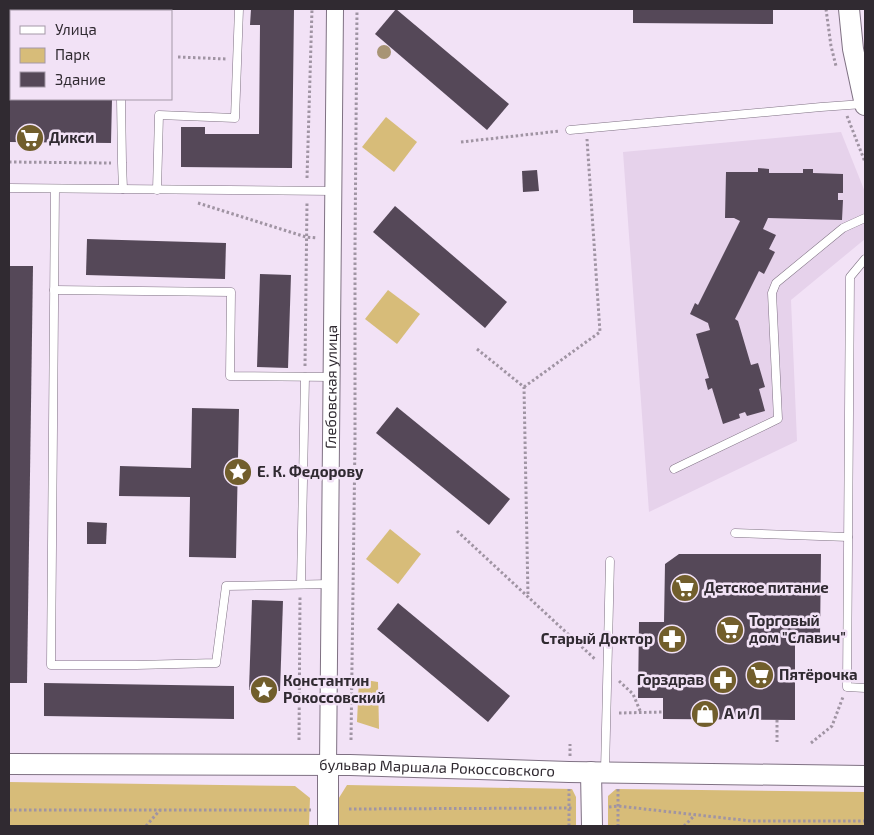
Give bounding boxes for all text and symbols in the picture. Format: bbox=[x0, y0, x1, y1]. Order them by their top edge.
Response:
legend bbox=[10, 10, 172, 100]
text: Улица bbox=[55, 20, 97, 38]
text: Парк bbox=[55, 45, 90, 63]
text: Здание bbox=[55, 70, 106, 88]
supermarket icon: Дикси bbox=[15, 123, 45, 153]
place label: Дикси bbox=[49, 128, 94, 146]
street label: Глебовская улица bbox=[321, 325, 341, 449]
place icon: Е. К. Федорову bbox=[223, 457, 253, 487]
place label: Е. К. Федорову bbox=[257, 462, 364, 480]
supermarket icon: Детское питание bbox=[670, 573, 700, 603]
place label: Детское питание bbox=[704, 578, 829, 596]
place label: Торговый дом "Славич" bbox=[749, 611, 846, 646]
supermarket icon: Торговый дом "Славич" bbox=[715, 615, 745, 645]
pharmacy icon: Старый Доктор bbox=[657, 624, 687, 654]
place label: Старый Доктор bbox=[541, 629, 653, 647]
supermarket icon: Пятёрочка bbox=[745, 660, 775, 690]
pharmacy icon: Горздрав bbox=[708, 665, 738, 695]
place label: Пятёрочка bbox=[779, 665, 858, 683]
place label: Горздрав bbox=[637, 670, 704, 688]
place label: Константин Рокоссовский bbox=[283, 671, 385, 706]
place icon: Константин Рокоссовский bbox=[249, 675, 279, 705]
shop icon: А и Л bbox=[690, 699, 720, 729]
place label: А и Л bbox=[724, 704, 760, 722]
street label: бульвар Маршала Рокоссовского bbox=[319, 755, 555, 780]

